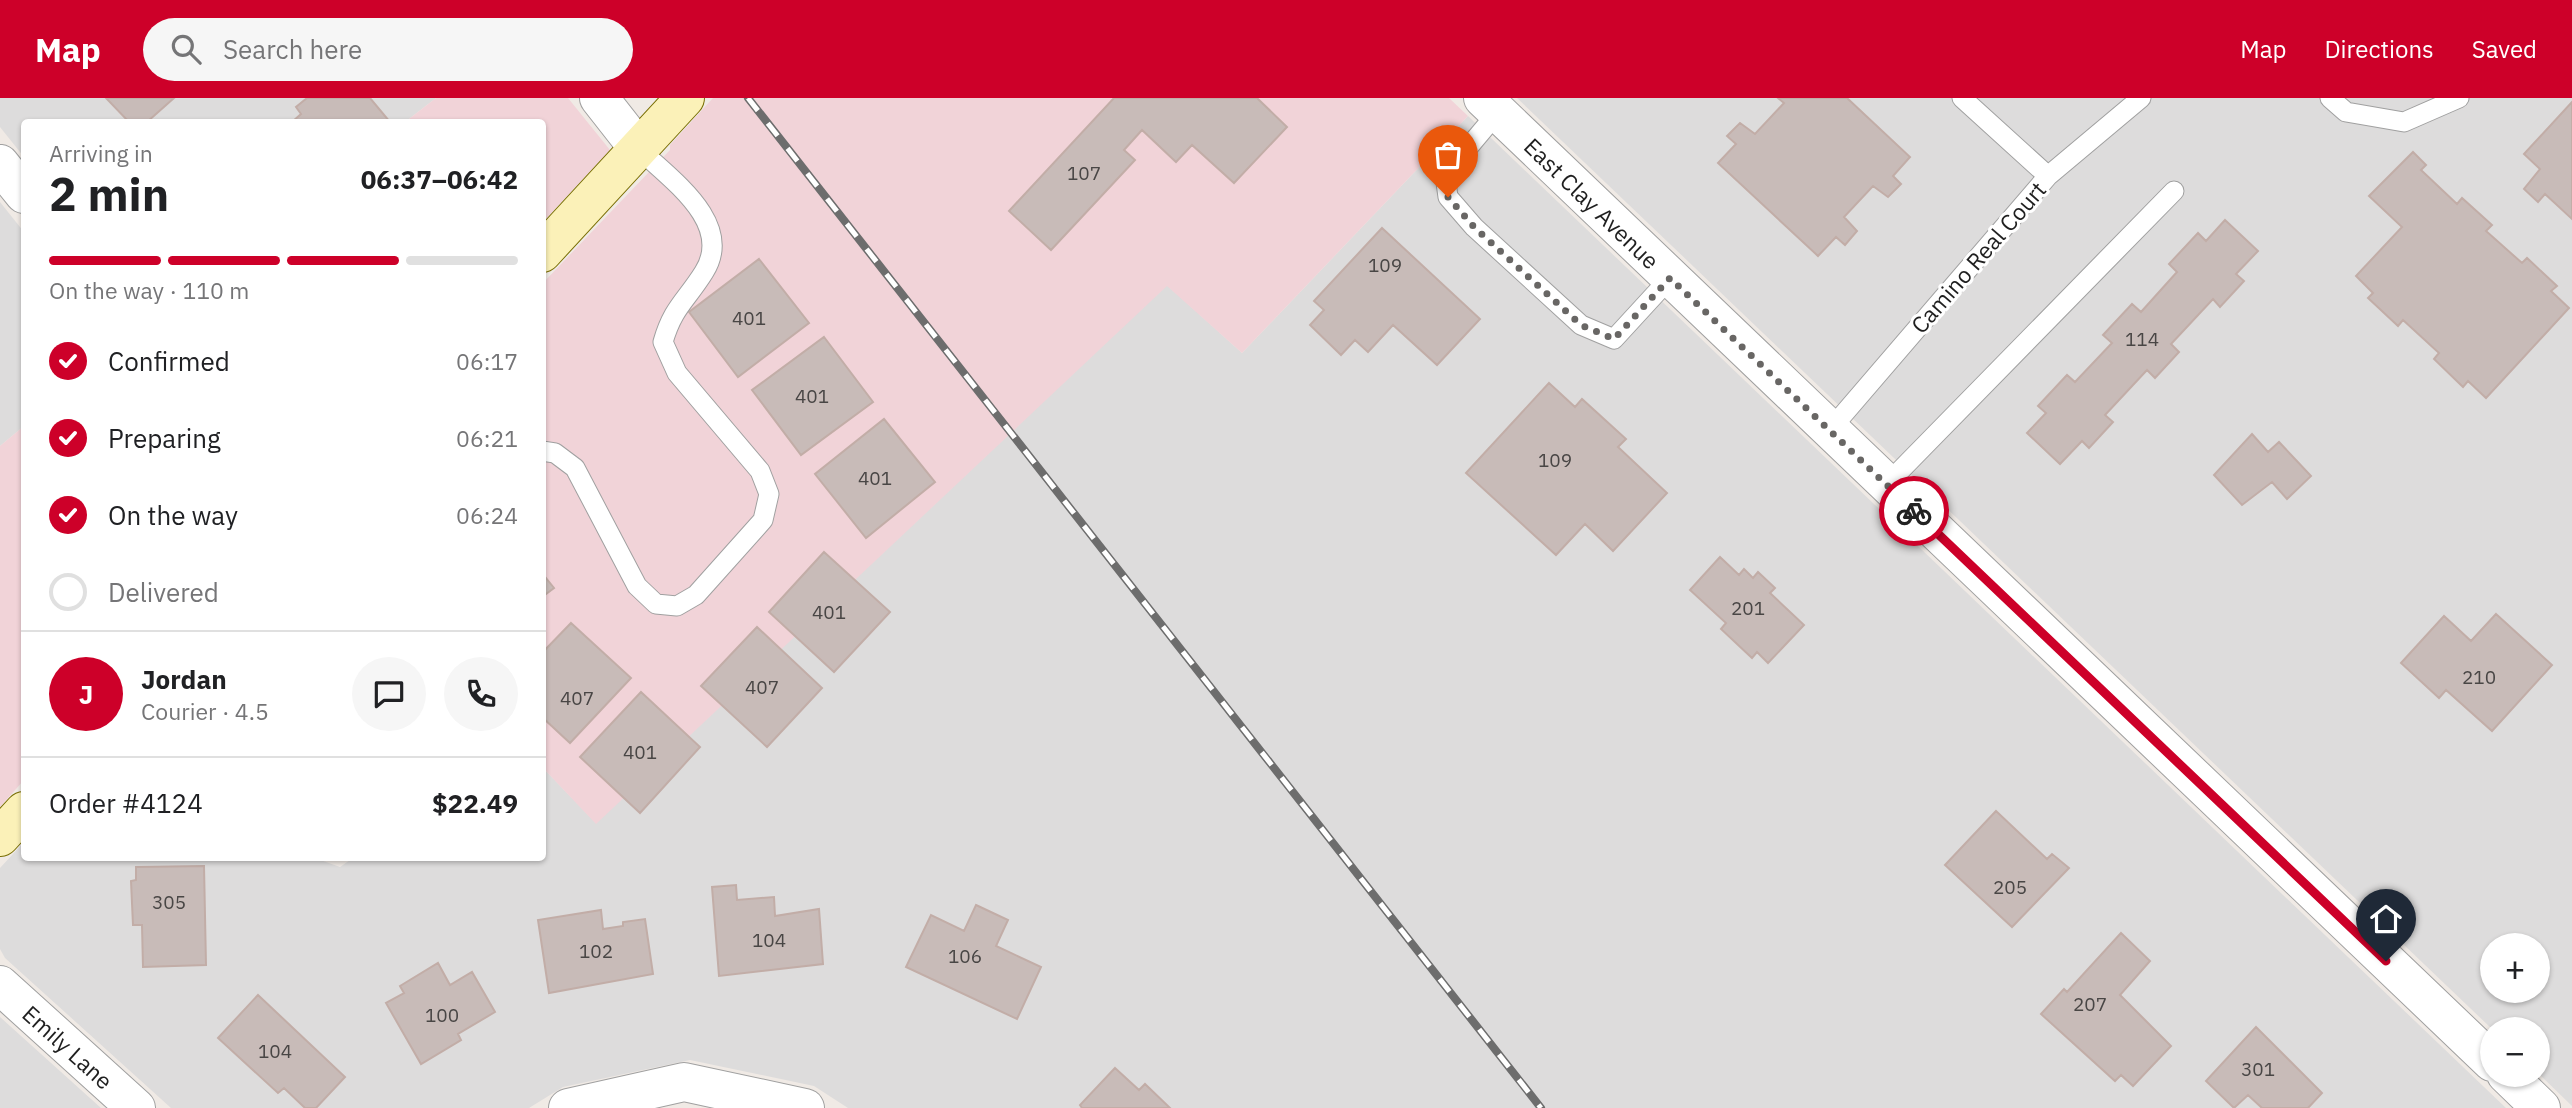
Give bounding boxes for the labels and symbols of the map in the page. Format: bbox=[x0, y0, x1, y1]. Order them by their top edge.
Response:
pin bbox=[1418, 125, 1478, 197]
street label: East Clay Avenue bbox=[1518, 131, 1666, 275]
house number: 107 bbox=[1067, 161, 1101, 185]
street label: Camino Real Court bbox=[1904, 175, 2052, 339]
house number: 109 bbox=[1368, 253, 1402, 277]
house number: 401 bbox=[732, 306, 766, 330]
house number: 114 bbox=[2125, 327, 2159, 351]
house number: 401 bbox=[795, 384, 829, 408]
house number: 109 bbox=[1538, 448, 1572, 472]
house number: 401 bbox=[858, 466, 892, 490]
courier bbox=[1879, 476, 1949, 546]
house number: 201 bbox=[1731, 596, 1765, 620]
house number: 401 bbox=[812, 600, 846, 624]
house number: 210 bbox=[2462, 665, 2496, 689]
house number: 407 bbox=[745, 675, 779, 699]
house number: 407 bbox=[560, 686, 594, 710]
house number: 401 bbox=[623, 740, 657, 764]
house number: 205 bbox=[1993, 875, 2027, 899]
pin bbox=[2356, 889, 2416, 961]
house number: 305 bbox=[152, 890, 186, 914]
house number: 104 bbox=[752, 928, 786, 952]
house number: 102 bbox=[579, 939, 613, 963]
house number: 106 bbox=[948, 944, 982, 968]
house number: 207 bbox=[2073, 992, 2107, 1016]
street label: Emily Lane bbox=[16, 998, 120, 1096]
house number: 100 bbox=[425, 1003, 459, 1027]
house number: 104 bbox=[258, 1039, 292, 1063]
house number: 301 bbox=[2241, 1057, 2275, 1081]

